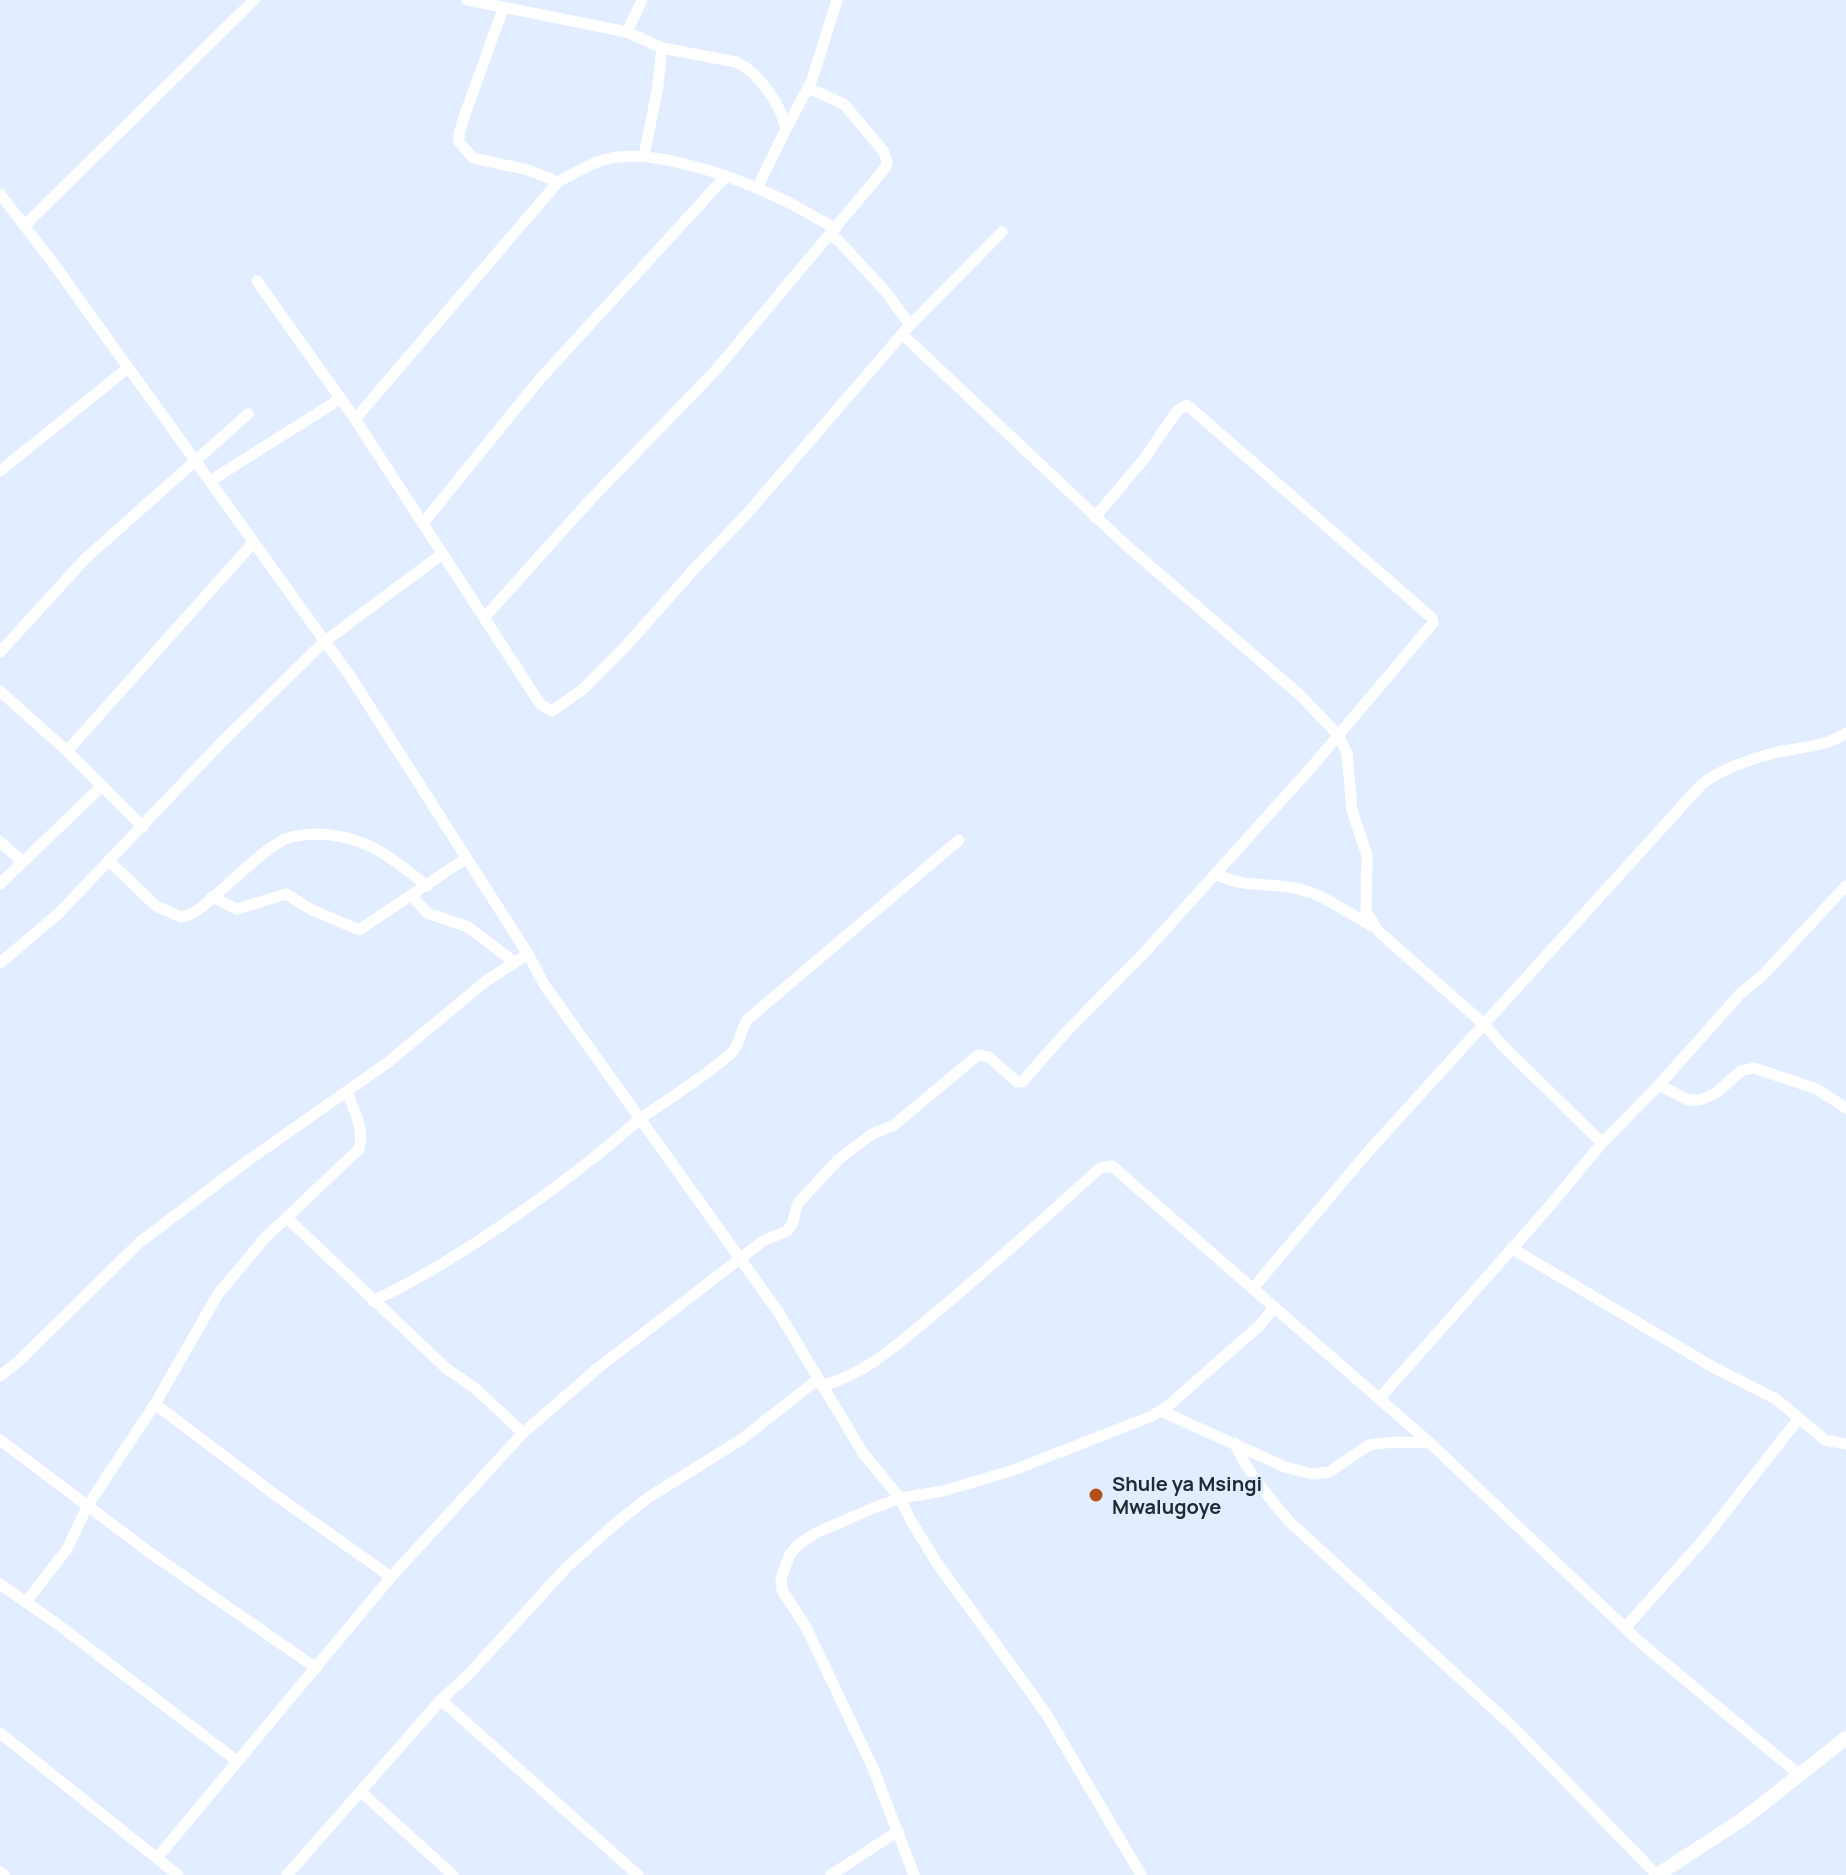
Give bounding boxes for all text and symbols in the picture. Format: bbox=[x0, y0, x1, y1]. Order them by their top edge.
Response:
place label: Shule ya Msingi Mwalugoye bbox=[1112, 1470, 1262, 1520]
marker: Shule ya Msingi Mwalugoye bbox=[1087, 1486, 1105, 1504]

